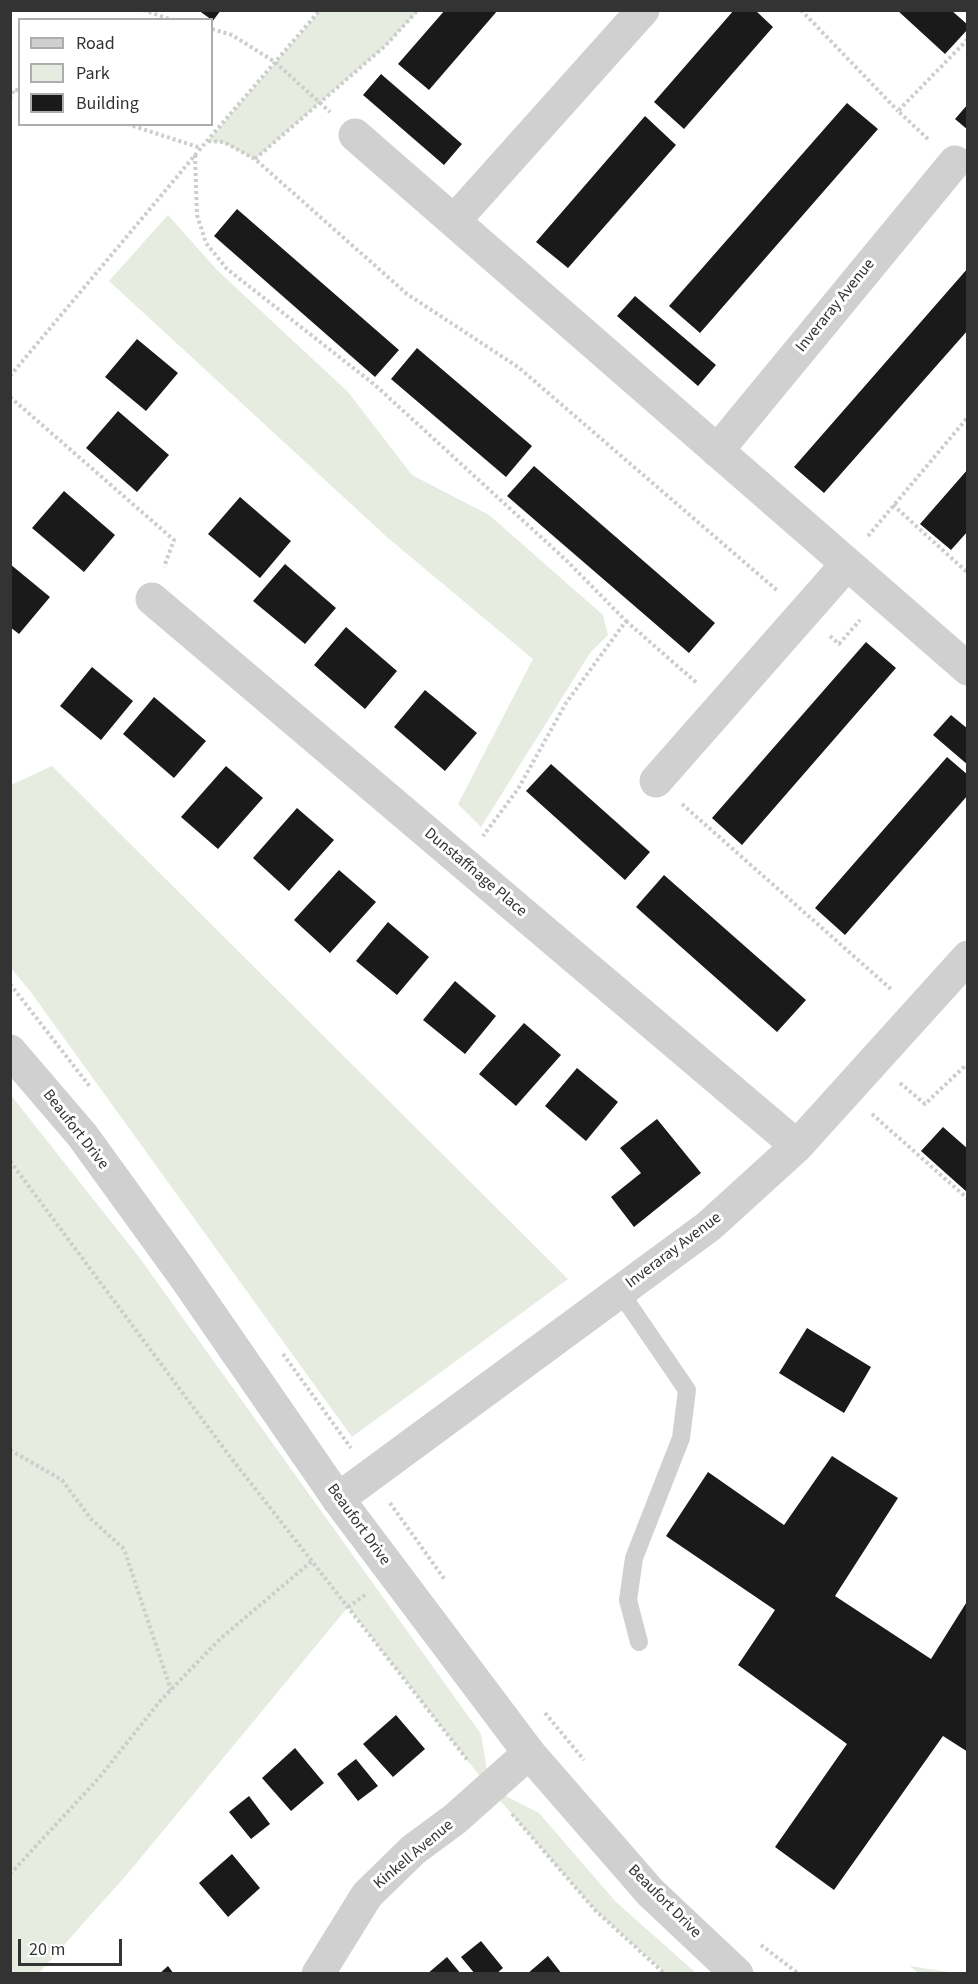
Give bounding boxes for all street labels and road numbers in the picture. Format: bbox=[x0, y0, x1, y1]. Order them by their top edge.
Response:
street label: Inveraray Avenue bbox=[792, 255, 880, 357]
street label: Dunstaffnage Place bbox=[420, 825, 530, 921]
street label: Beaufort Drive bbox=[38, 1086, 112, 1174]
street label: Inveraray Avenue bbox=[622, 1209, 726, 1293]
street label: Beaufort Drive bbox=[322, 1481, 394, 1569]
street label: Kinkell Avenue bbox=[370, 1816, 458, 1894]
street label: Beaufort Drive bbox=[623, 1861, 705, 1943]

